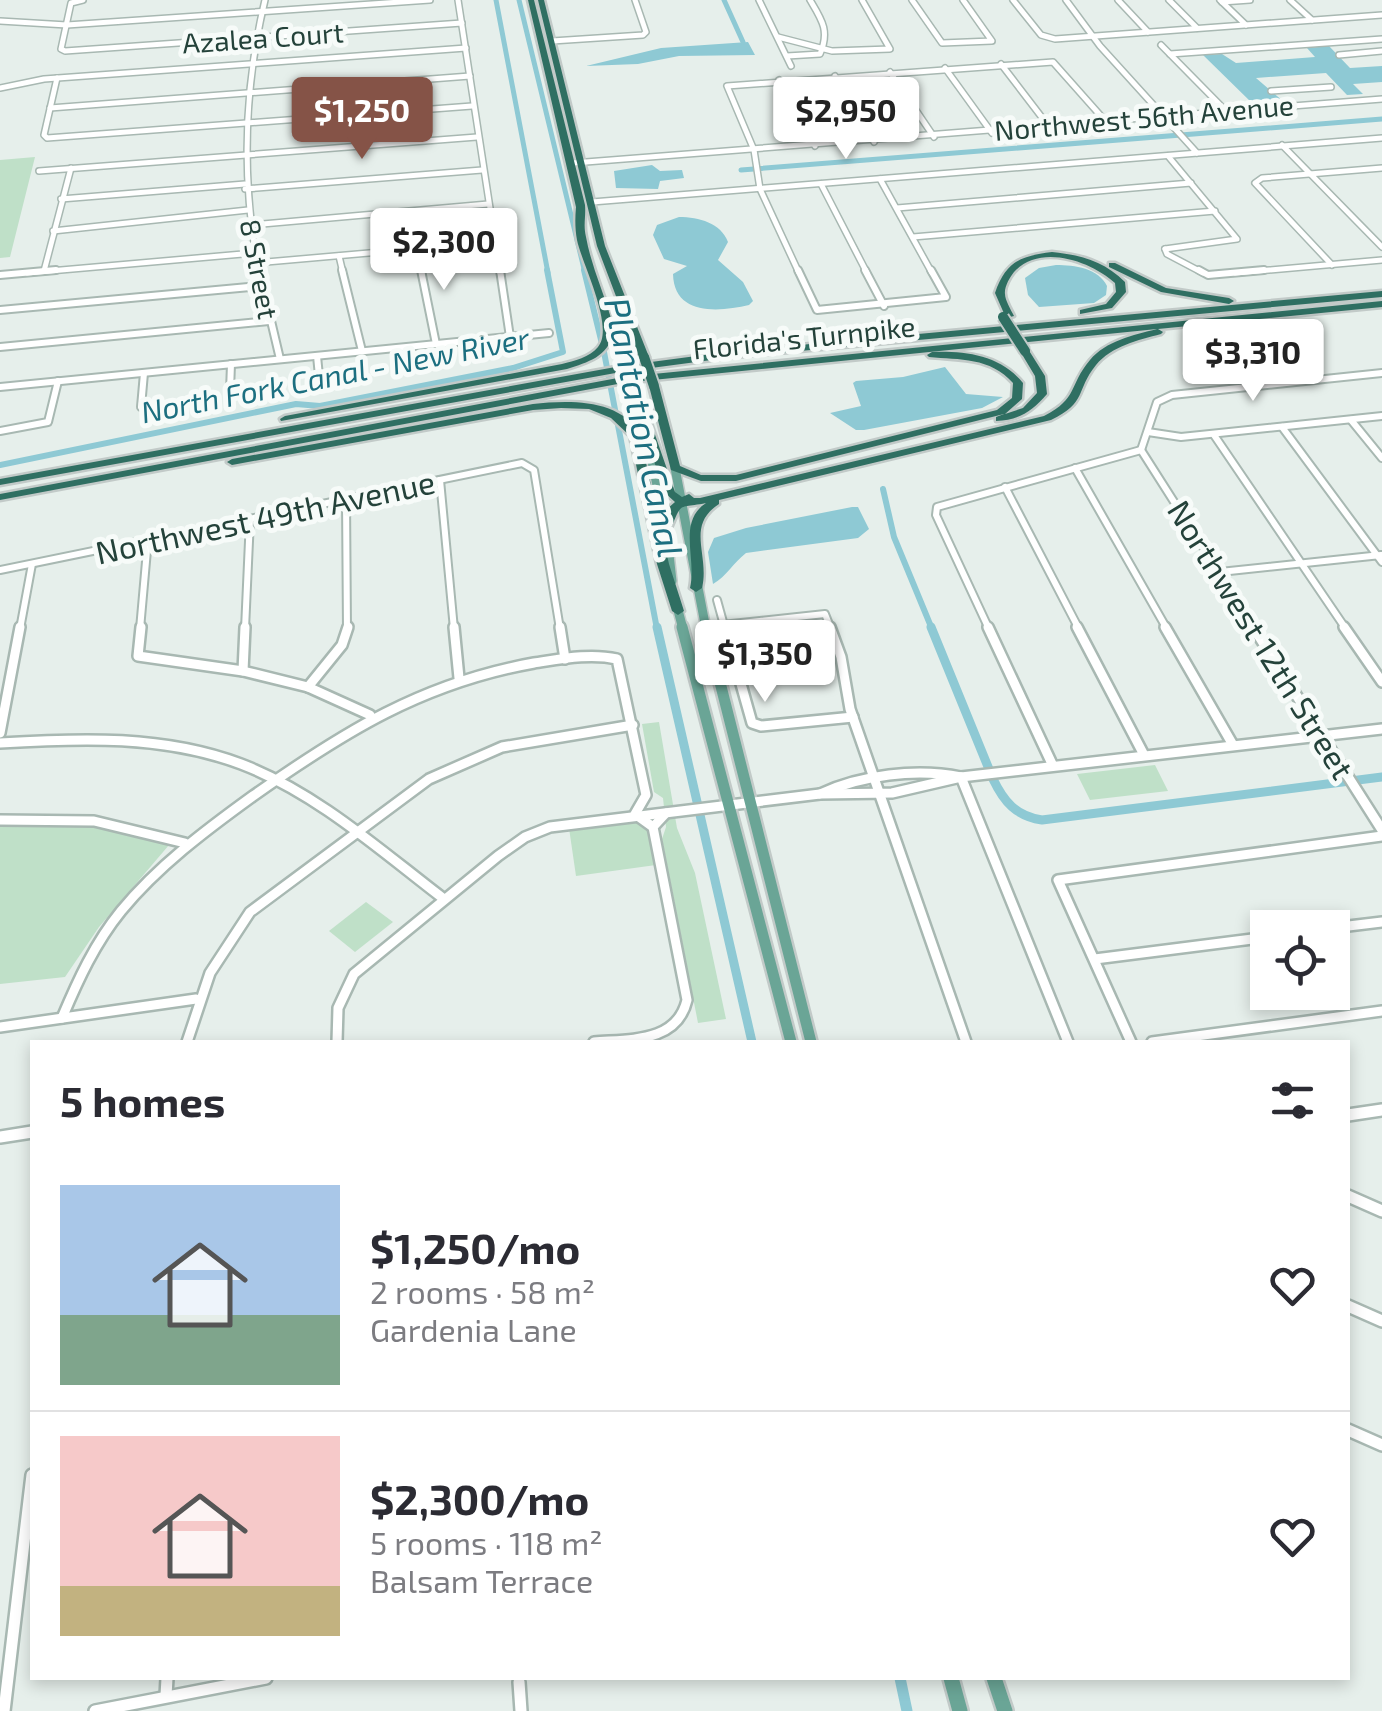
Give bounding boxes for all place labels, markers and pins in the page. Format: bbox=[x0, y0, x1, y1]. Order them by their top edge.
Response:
pin: $1,250 bbox=[281, 77, 443, 162]
pin: $2,950 bbox=[765, 77, 927, 162]
pin: $2,300 bbox=[363, 208, 525, 293]
pin: $3,310 bbox=[1172, 319, 1334, 404]
pin: $1,350 bbox=[684, 620, 846, 705]

